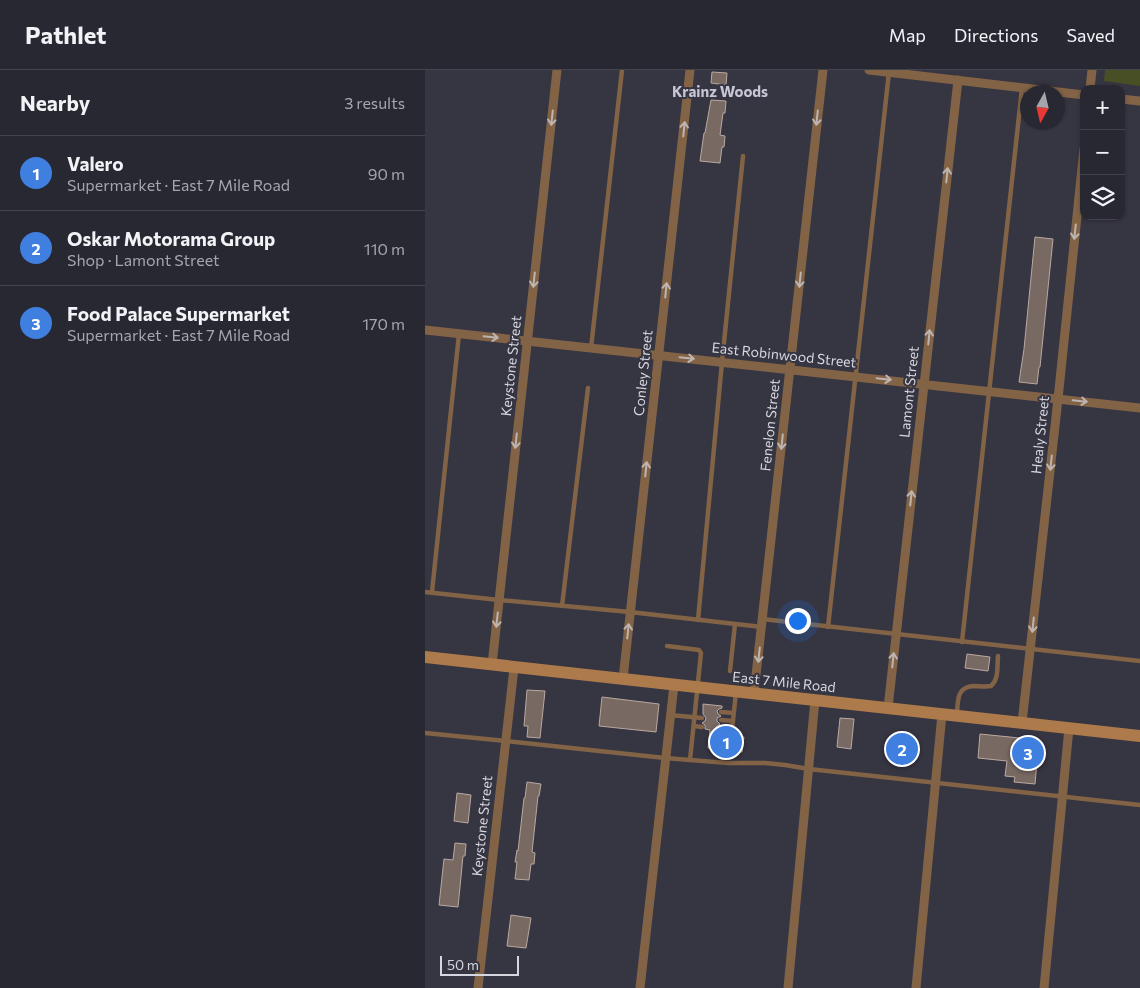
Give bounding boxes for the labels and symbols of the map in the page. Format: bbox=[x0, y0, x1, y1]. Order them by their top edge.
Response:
district label: Krainz Woods bbox=[672, 82, 768, 100]
north arrow bbox=[1020, 85, 1065, 130]
one-way arrow bbox=[547, 110, 557, 126]
one-way arrow bbox=[812, 110, 822, 126]
one-way arrow bbox=[679, 121, 689, 137]
one-way arrow bbox=[942, 168, 952, 184]
one-way arrow bbox=[1070, 224, 1080, 240]
one-way arrow bbox=[529, 272, 539, 288]
one-way arrow bbox=[795, 272, 805, 288]
one-way arrow bbox=[661, 283, 671, 299]
street label: Keystone Street bbox=[497, 314, 524, 417]
street label: Conley Street bbox=[630, 329, 655, 417]
one-way arrow bbox=[924, 329, 934, 345]
one-way arrow bbox=[483, 332, 499, 342]
street label: East Robinwood Street bbox=[711, 338, 858, 371]
street label: Lamont Street bbox=[895, 345, 922, 439]
one-way arrow bbox=[679, 353, 695, 363]
one-way arrow bbox=[875, 374, 891, 384]
street label: Fenelon Street bbox=[756, 378, 783, 472]
street label: Healy Street bbox=[1027, 395, 1052, 475]
one-way arrow bbox=[1072, 396, 1088, 406]
one-way arrow bbox=[511, 433, 521, 449]
one-way arrow bbox=[777, 433, 787, 449]
one-way arrow bbox=[1046, 455, 1056, 471]
one-way arrow bbox=[641, 462, 651, 478]
one-way arrow bbox=[906, 491, 916, 507]
your location bbox=[785, 608, 811, 634]
one-way arrow bbox=[492, 612, 502, 628]
one-way arrow bbox=[1028, 617, 1038, 633]
one-way arrow bbox=[623, 623, 633, 639]
one-way arrow bbox=[754, 647, 763, 663]
one-way arrow bbox=[889, 652, 898, 668]
street label: East 7 Mile Road bbox=[732, 668, 837, 695]
pin: 1 bbox=[710, 723, 742, 761]
pin: 2 bbox=[886, 730, 918, 768]
pin: 3 bbox=[1012, 734, 1044, 772]
street label: Keystone Street bbox=[468, 774, 495, 877]
scale bar bbox=[440, 953, 519, 976]

